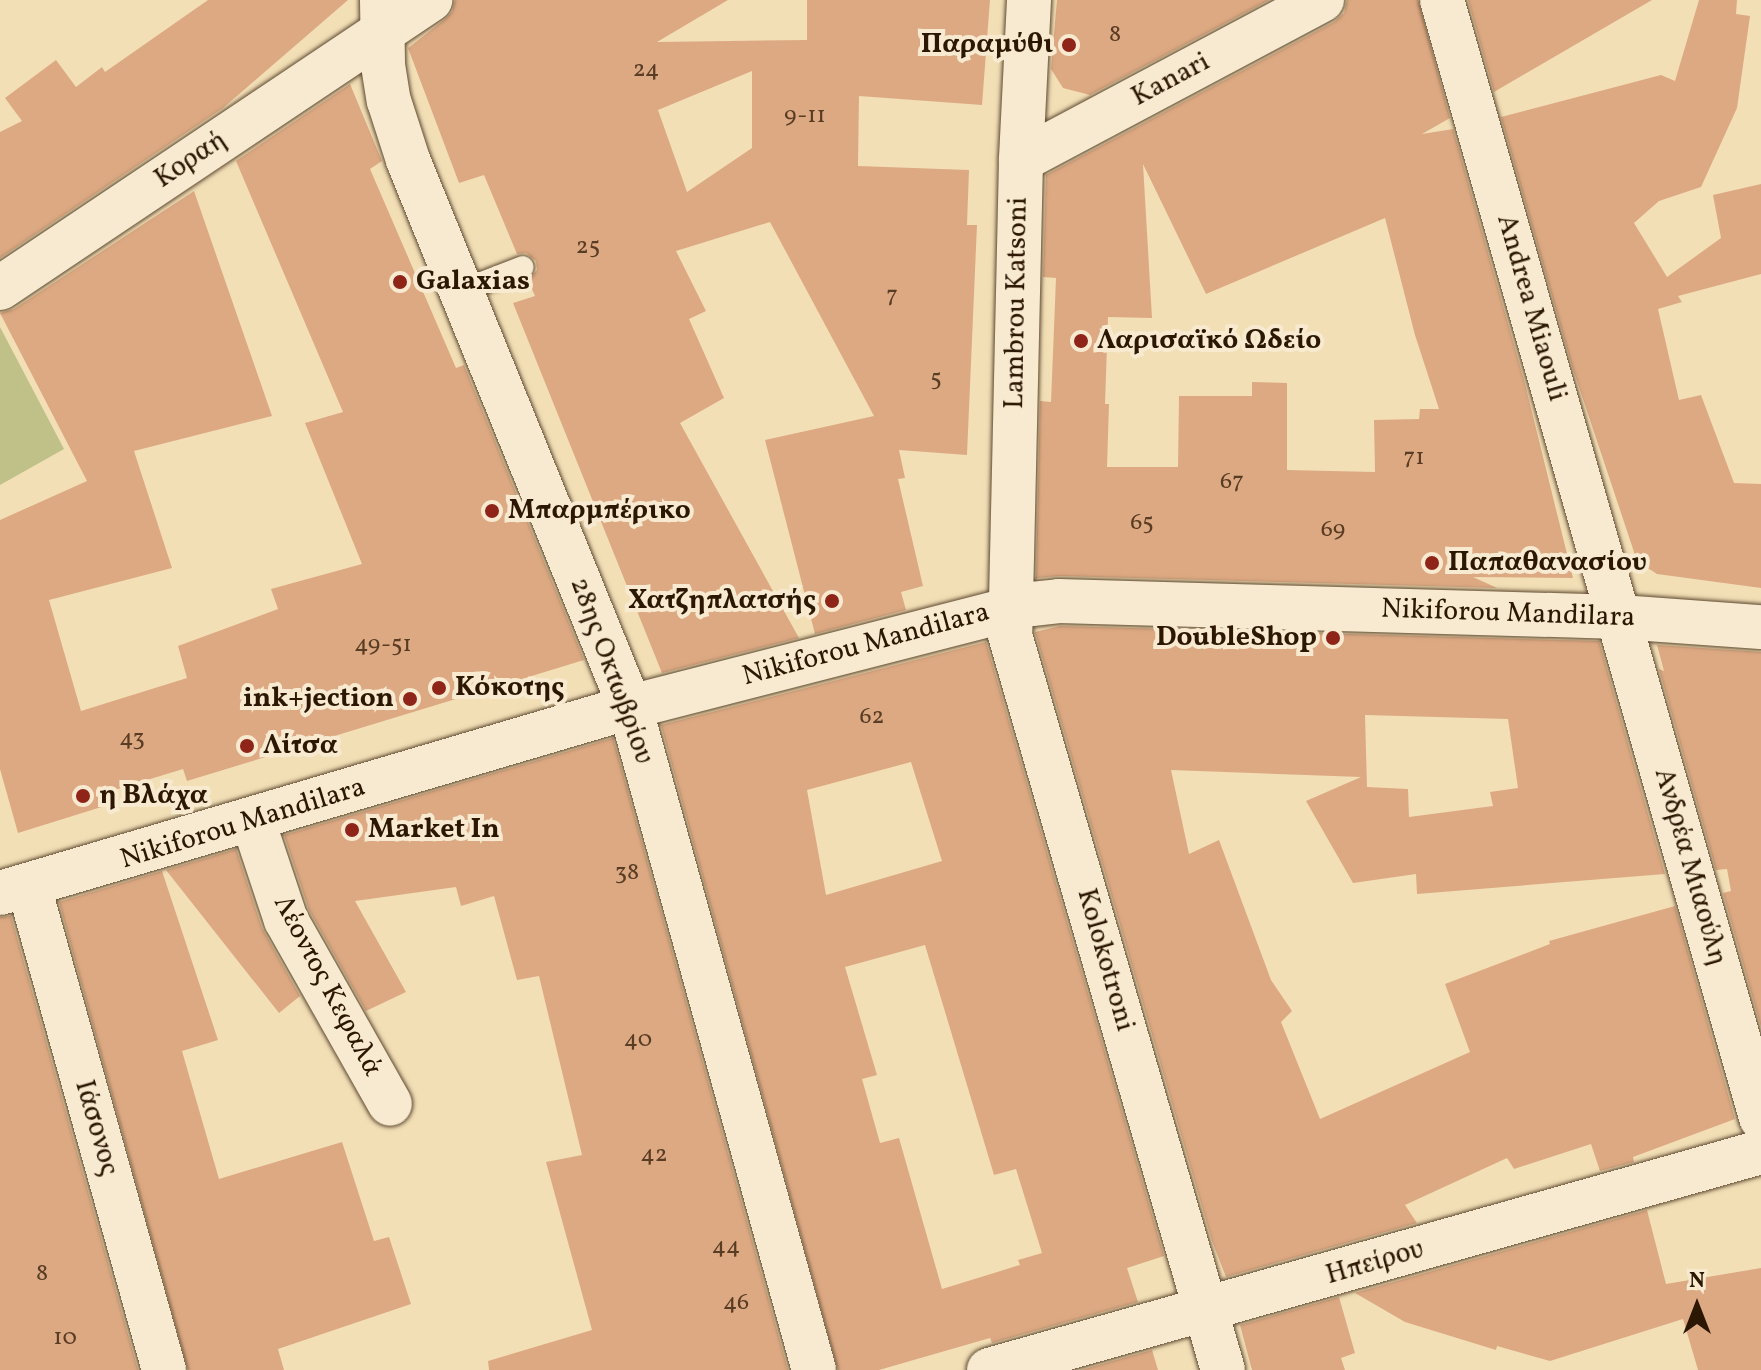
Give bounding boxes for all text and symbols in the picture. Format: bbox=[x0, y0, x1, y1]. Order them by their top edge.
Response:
house number: 8 bbox=[1109, 22, 1121, 50]
place label: Παραμύθι bbox=[921, 28, 1053, 62]
marker: Παραμύθι bbox=[1060, 36, 1078, 54]
street label: Kanari bbox=[1126, 46, 1216, 114]
house number: 24 bbox=[633, 57, 659, 85]
house number: 9-11 bbox=[784, 103, 826, 131]
street label: Κοραή bbox=[148, 124, 234, 196]
street label: Lambrou Katsoni bbox=[998, 197, 1036, 409]
street label: Andrea Miaouli bbox=[1488, 211, 1574, 405]
house number: 25 bbox=[576, 234, 600, 262]
place label: Galaxias bbox=[416, 265, 530, 299]
marker: Galaxias bbox=[391, 273, 409, 291]
house number: 7 bbox=[886, 283, 898, 311]
place label: Λαρισαϊκό Ωδείο bbox=[1097, 324, 1321, 358]
marker: Λαρισαϊκό Ωδείο bbox=[1072, 332, 1090, 350]
house number: 5 bbox=[930, 366, 942, 394]
house number: 71 bbox=[1404, 445, 1424, 473]
house number: 67 bbox=[1220, 469, 1244, 497]
place label: Μπαρμπέρικο bbox=[508, 494, 691, 528]
marker: Μπαρμπέρικο bbox=[483, 502, 501, 520]
house number: 65 bbox=[1130, 510, 1154, 538]
house number: 69 bbox=[1321, 517, 1345, 545]
place label: Παπαθανασίου bbox=[1448, 546, 1647, 580]
marker: Παπαθανασίου bbox=[1423, 554, 1441, 572]
street label: 28ης Οκτωβρίου bbox=[562, 573, 660, 769]
place label: Χατζηπλατσής bbox=[628, 584, 816, 618]
marker: Χατζηπλατσής bbox=[823, 592, 841, 610]
street label: Nikiforou Mandilara bbox=[1380, 593, 1636, 635]
street label: Nikiforou Mandilara bbox=[739, 596, 993, 694]
place label: DoubleShop bbox=[1156, 621, 1317, 655]
marker: DoubleShop bbox=[1324, 629, 1342, 647]
house number: 49-51 bbox=[354, 632, 412, 660]
place label: Κόκοτης bbox=[455, 671, 564, 705]
marker: Κόκοτης bbox=[430, 679, 448, 697]
place label: ink+jection bbox=[243, 682, 394, 716]
marker: ink+jection bbox=[401, 690, 419, 708]
house number: 62 bbox=[859, 704, 885, 732]
house number: 43 bbox=[119, 726, 145, 754]
place label: Λίτσα bbox=[263, 729, 338, 763]
marker: Λίτσα bbox=[238, 737, 256, 755]
street label: Ανδρέα Μιαούλη bbox=[1646, 764, 1734, 970]
street label: Nikiforou Mandilara bbox=[116, 771, 370, 877]
place label: η Βλάχα bbox=[99, 779, 208, 813]
marker: η Βλάχα bbox=[74, 787, 92, 805]
place label: Market In bbox=[368, 813, 500, 847]
marker: Market In bbox=[343, 821, 361, 839]
house number: 38 bbox=[615, 860, 639, 888]
street label: Kolokotroni bbox=[1069, 885, 1141, 1035]
street label: Λέοντος Κεφαλά bbox=[265, 890, 389, 1082]
house number: 40 bbox=[624, 1027, 652, 1055]
street label: Ιάσονος bbox=[66, 1076, 126, 1180]
house number: 42 bbox=[640, 1142, 668, 1170]
street label: Ηπείρου bbox=[1322, 1233, 1428, 1293]
house number: 44 bbox=[712, 1234, 740, 1262]
house number: 8 bbox=[36, 1261, 48, 1289]
north arrow bbox=[1657, 1266, 1737, 1346]
text: N bbox=[1689, 1266, 1705, 1297]
house number: 46 bbox=[723, 1290, 749, 1318]
house number: 10 bbox=[53, 1325, 77, 1353]

